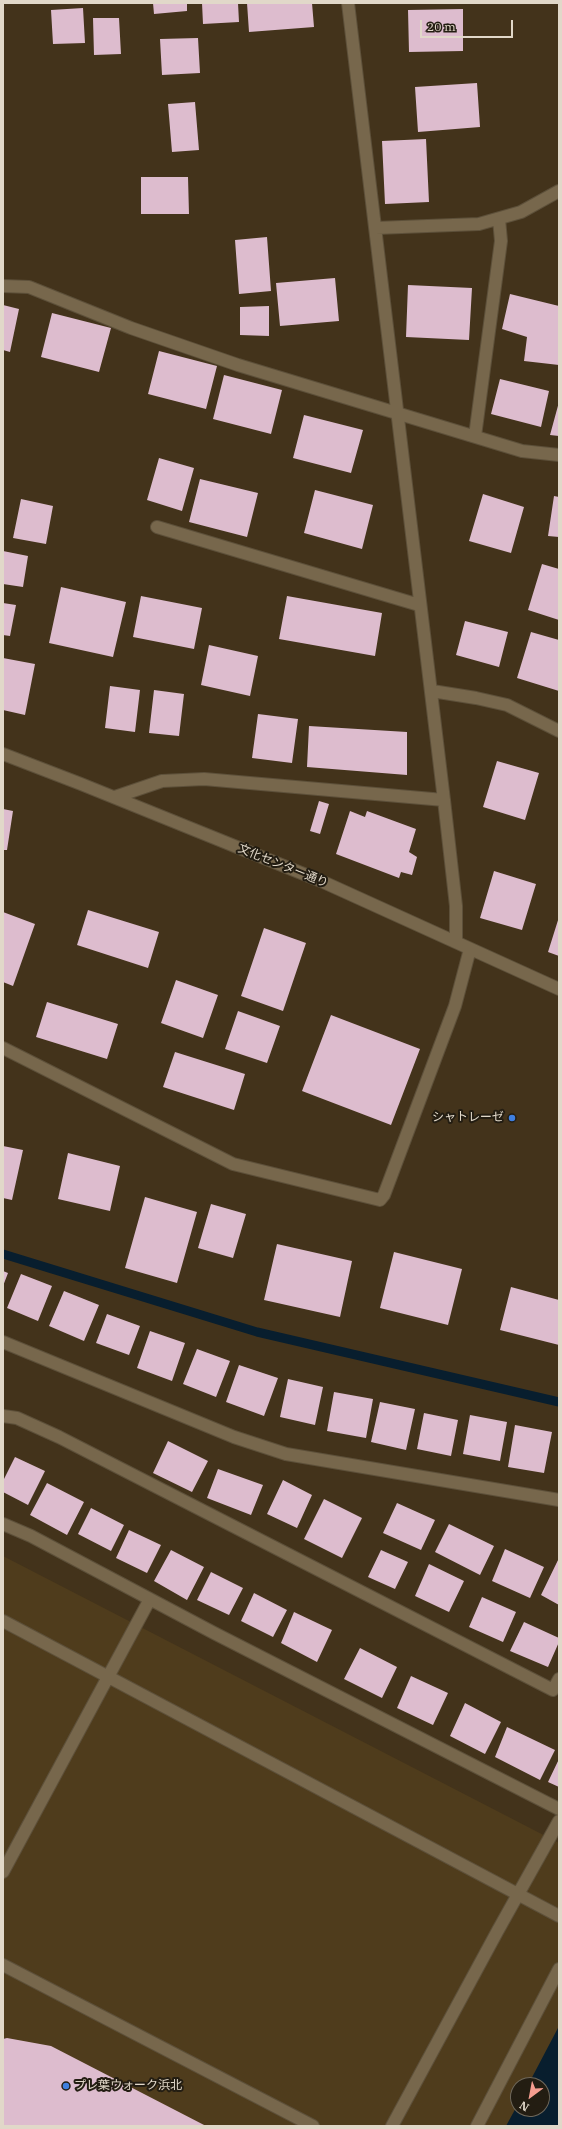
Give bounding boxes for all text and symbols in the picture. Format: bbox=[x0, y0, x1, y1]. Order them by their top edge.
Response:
scale bar bbox=[422, 12, 515, 38]
text: 20 m bbox=[427, 19, 456, 34]
street label: 文化センター通り bbox=[236, 841, 330, 891]
place label: シャトレーゼ bbox=[432, 1111, 504, 1125]
marker: シャトレーゼ bbox=[507, 1113, 517, 1123]
north arrow bbox=[510, 2077, 550, 2117]
place label: プレ葉ウォーク浜北 bbox=[74, 2079, 182, 2093]
marker: プレ葉ウォーク浜北 bbox=[61, 2081, 71, 2091]
text: N bbox=[517, 2098, 532, 2115]

